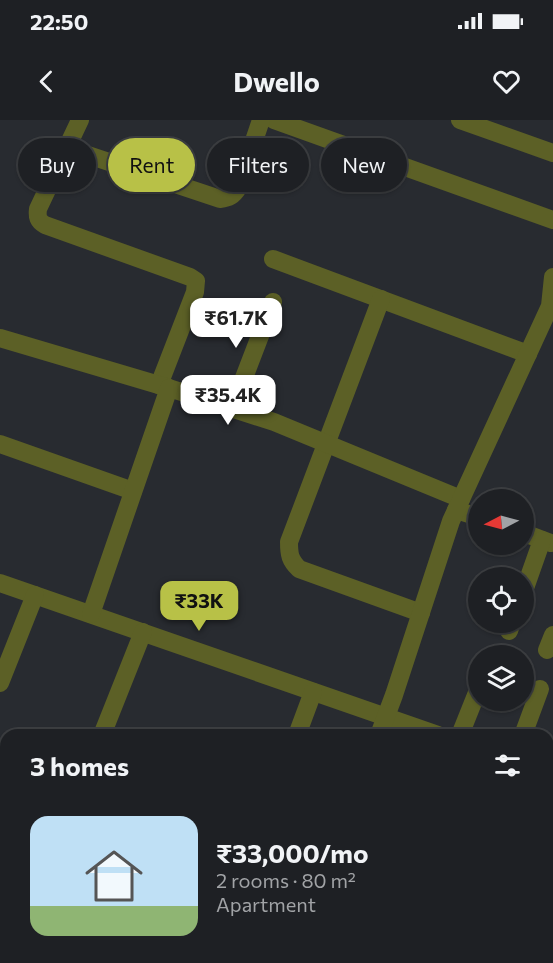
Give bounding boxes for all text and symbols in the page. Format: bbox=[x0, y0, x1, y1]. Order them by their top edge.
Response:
text: 22:50 bbox=[30, 8, 88, 35]
icon: back bbox=[30, 65, 63, 98]
text: Dwello bbox=[233, 65, 320, 98]
icon: heart bbox=[490, 65, 523, 98]
chip: Buy bbox=[18, 138, 96, 192]
chip: Rent bbox=[108, 138, 195, 192]
chip: Filters bbox=[207, 138, 309, 192]
chip: New bbox=[321, 138, 407, 192]
pin: ₹61.7K bbox=[187, 298, 285, 349]
text: ₹61.7K bbox=[204, 305, 268, 329]
pin: ₹35.4K bbox=[179, 375, 277, 426]
text: ₹35.4K bbox=[195, 382, 261, 406]
north arrow bbox=[468, 489, 534, 555]
map controls bbox=[468, 489, 534, 711]
button: locate bbox=[468, 567, 534, 633]
pin: ₹33K bbox=[163, 581, 235, 632]
text: ₹33K bbox=[174, 588, 224, 612]
button: layers bbox=[468, 645, 534, 711]
icon: filters bbox=[491, 749, 524, 782]
text: 3 homes bbox=[30, 750, 129, 781]
text: ₹33,000/mo bbox=[216, 837, 368, 868]
icon: home bbox=[78, 840, 150, 912]
text: 2 rooms · 80 m² bbox=[216, 868, 356, 892]
text: Apartment bbox=[216, 892, 316, 916]

